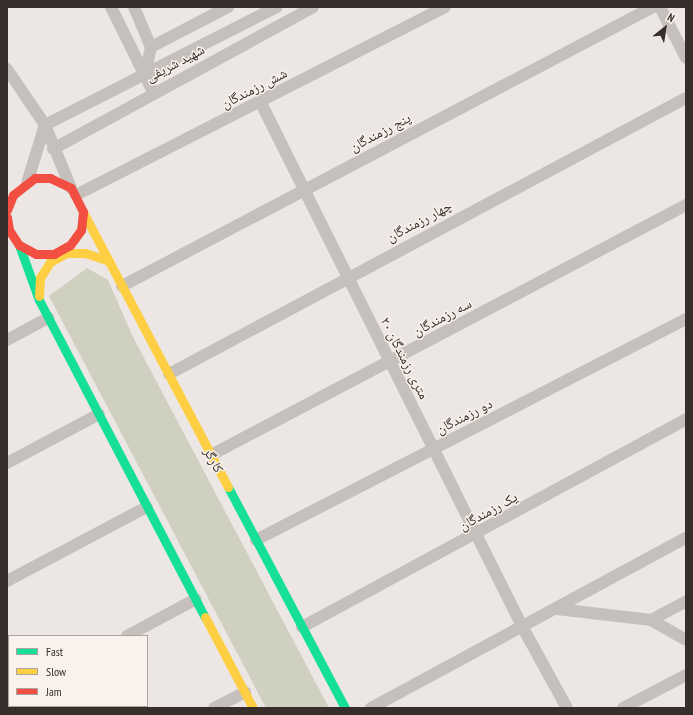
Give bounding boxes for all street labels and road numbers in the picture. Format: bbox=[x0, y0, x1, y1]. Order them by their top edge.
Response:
street label: شهید شریفی bbox=[143, 41, 207, 85]
street label: شش رزمندگان bbox=[218, 64, 290, 112]
street label: پنج رزمندگان bbox=[347, 109, 413, 155]
street label: چهار رزمندگان bbox=[383, 197, 455, 245]
street label: سه رزمندگان bbox=[410, 295, 474, 339]
street label: ۲۰ متری رزمندگان bbox=[377, 314, 433, 402]
street label: دو رزمندگان bbox=[433, 395, 495, 437]
street label: کارگر bbox=[200, 444, 228, 476]
street label: یک رزمندگان bbox=[456, 488, 520, 534]

